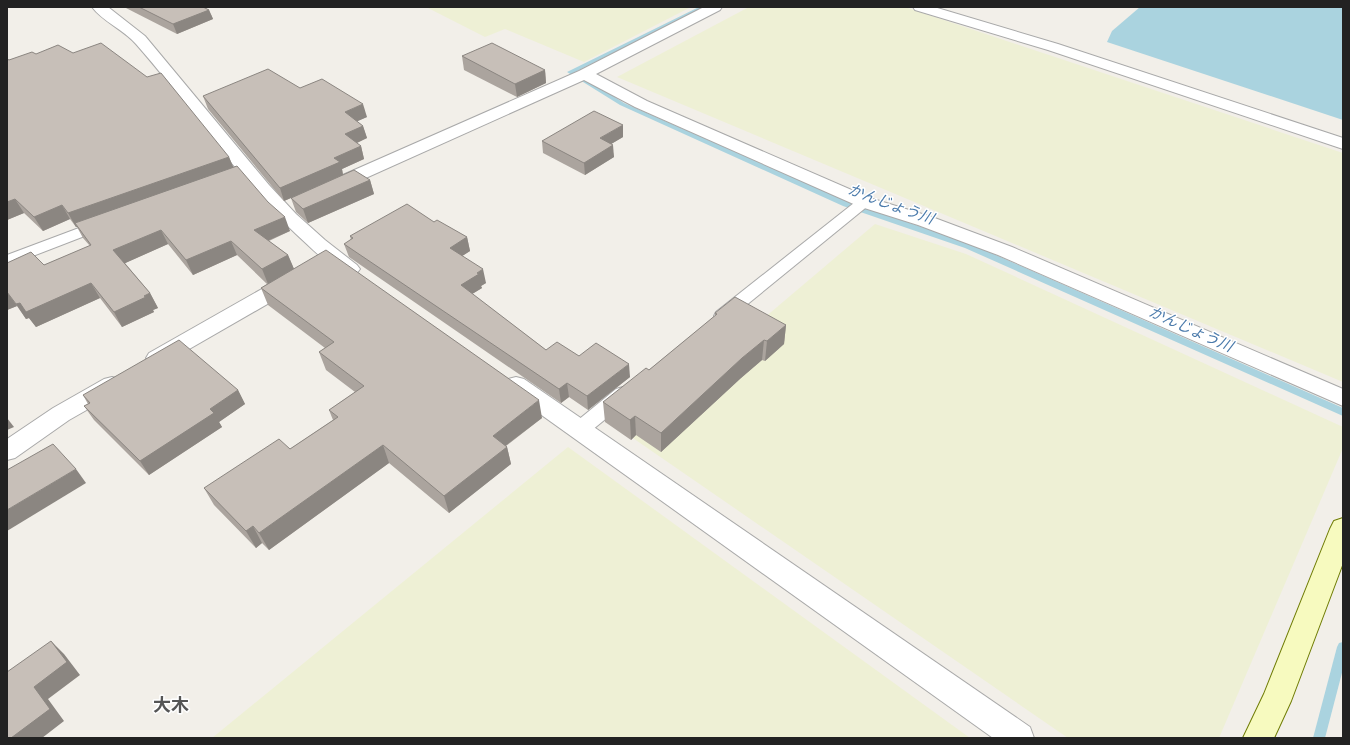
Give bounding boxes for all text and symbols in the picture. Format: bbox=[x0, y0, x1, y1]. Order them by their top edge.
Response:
water label: かんじょう川 bbox=[846, 180, 938, 229]
water label: かんじょう川 bbox=[1146, 302, 1238, 356]
district label: 大木 bbox=[153, 694, 189, 716]

